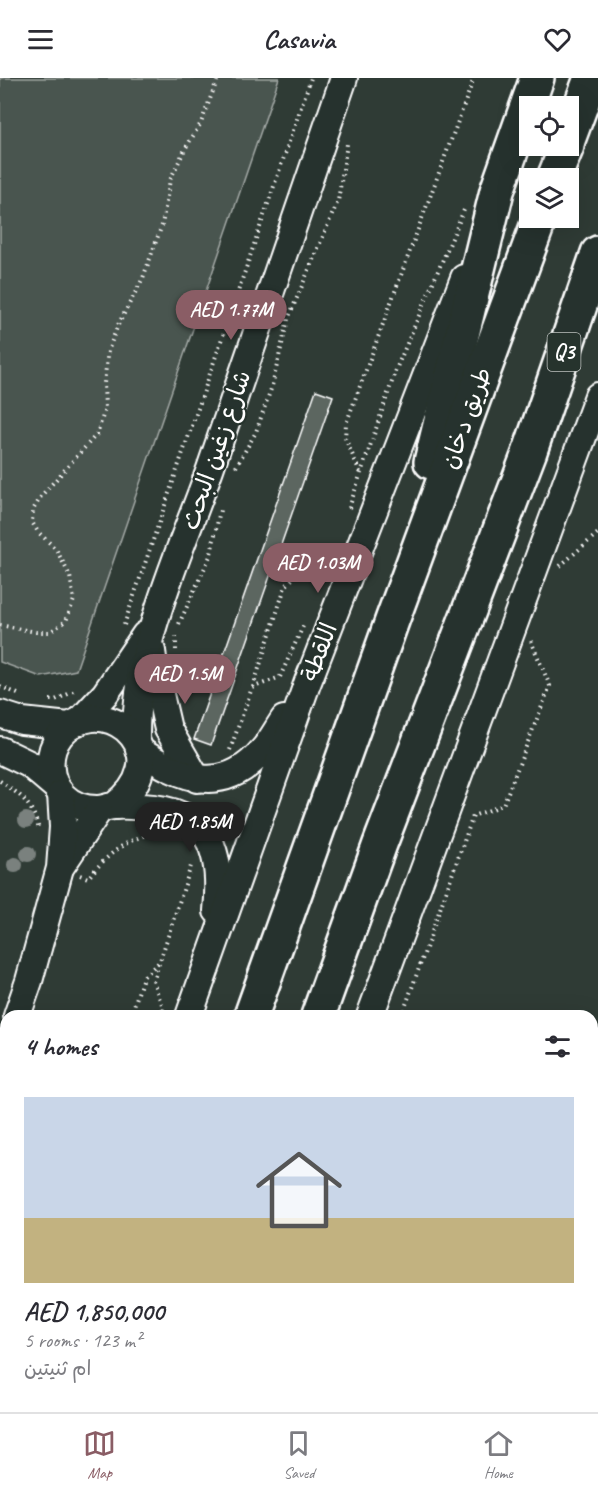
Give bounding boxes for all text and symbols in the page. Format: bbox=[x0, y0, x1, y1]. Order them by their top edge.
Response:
text: Casavia bbox=[263, 22, 335, 56]
icon: menu bbox=[24, 23, 57, 56]
icon: heart bbox=[541, 23, 574, 56]
map controls bbox=[519, 96, 579, 228]
button: locate bbox=[519, 96, 579, 156]
button: layers bbox=[519, 168, 579, 228]
pin: AED 1.77M bbox=[162, 290, 300, 341]
text: AED 1.77M bbox=[190, 297, 272, 322]
road number: Q3 bbox=[548, 333, 580, 371]
street label: طريق دخان bbox=[434, 363, 498, 473]
street label: شارع زغين البحث bbox=[175, 366, 259, 534]
pin: AED 1.03M bbox=[249, 543, 387, 594]
text: AED 1.03M bbox=[277, 550, 359, 575]
street label: اللقطة bbox=[294, 619, 344, 685]
pin: AED 1.5M bbox=[123, 654, 247, 705]
text: AED 1.5M bbox=[148, 661, 222, 686]
pin: AED 1.85M bbox=[121, 802, 259, 853]
text: AED 1.85M bbox=[149, 809, 231, 834]
text: 4 homes bbox=[24, 1030, 97, 1063]
icon: filters bbox=[541, 1030, 574, 1063]
icon: home bbox=[245, 1136, 353, 1244]
text: AED 1,850,000 bbox=[24, 1295, 164, 1328]
text: 5 rooms · 123 m² bbox=[24, 1328, 141, 1353]
text: ام ثنيتين bbox=[24, 1356, 91, 1381]
tab: Map bbox=[83, 1427, 116, 1483]
tab: Saved bbox=[282, 1427, 315, 1483]
tab: Home bbox=[482, 1427, 515, 1483]

